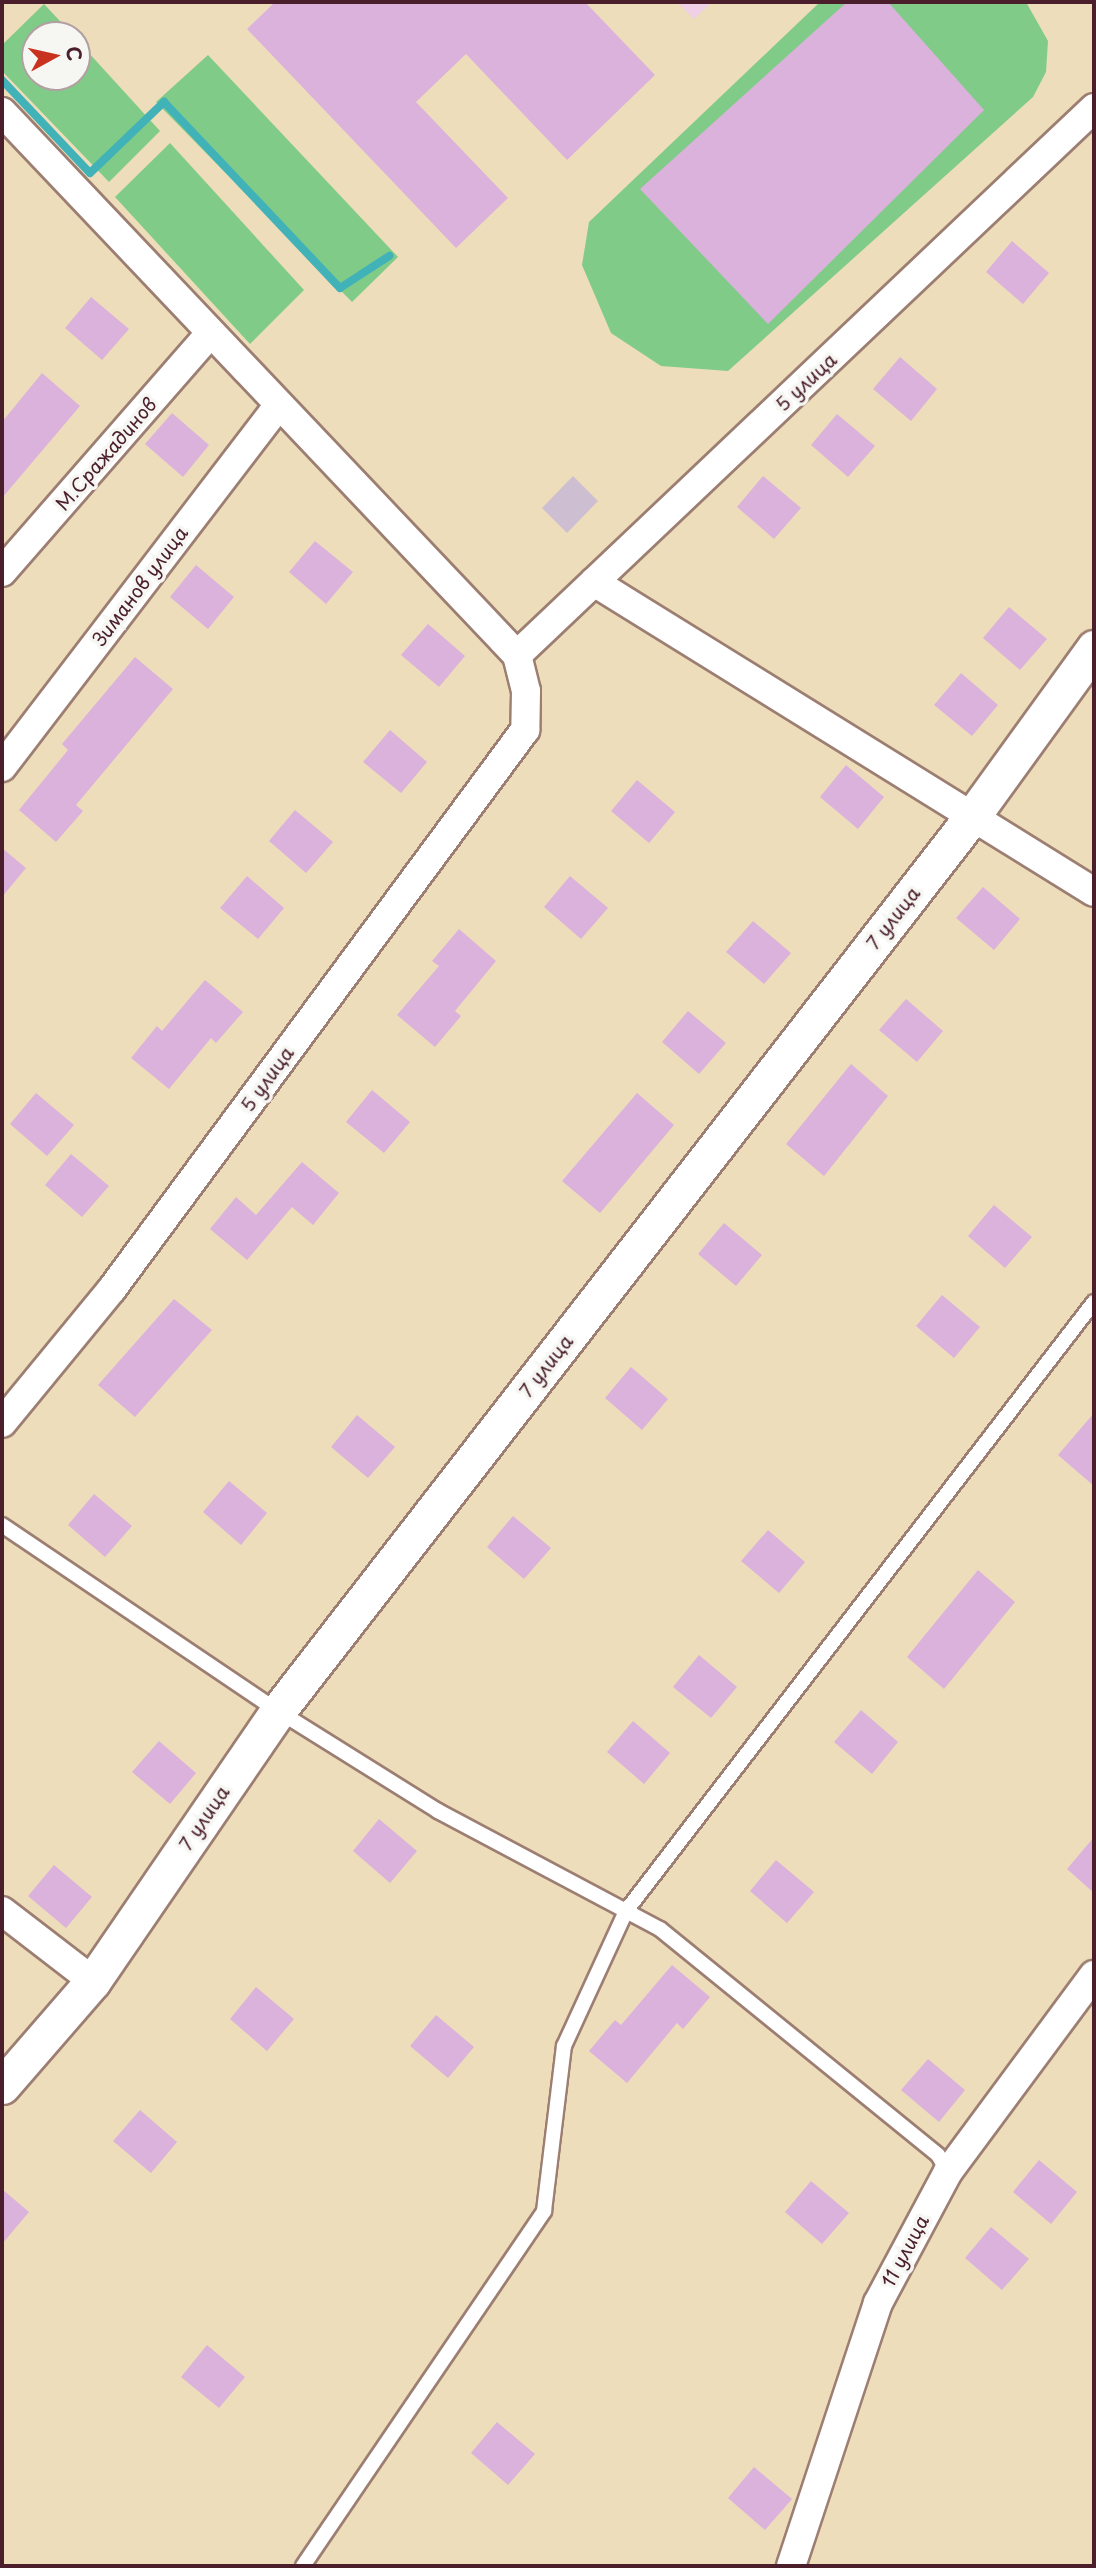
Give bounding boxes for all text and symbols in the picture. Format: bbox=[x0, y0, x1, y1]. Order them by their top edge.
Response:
north arrow bbox=[21, 21, 91, 91]
text: С bbox=[60, 44, 90, 62]
street label: 5 улица bbox=[771, 348, 841, 416]
street label: М.Сражадинов bbox=[51, 393, 161, 515]
street label: Зиманов улица bbox=[88, 522, 192, 650]
street label: 7 улица bbox=[861, 882, 925, 954]
street label: 5 улица bbox=[236, 1042, 298, 1116]
street label: 7 улица bbox=[514, 1330, 578, 1402]
street label: 7 улица bbox=[174, 1781, 234, 1855]
street label: 11 улица bbox=[876, 2211, 934, 2291]

